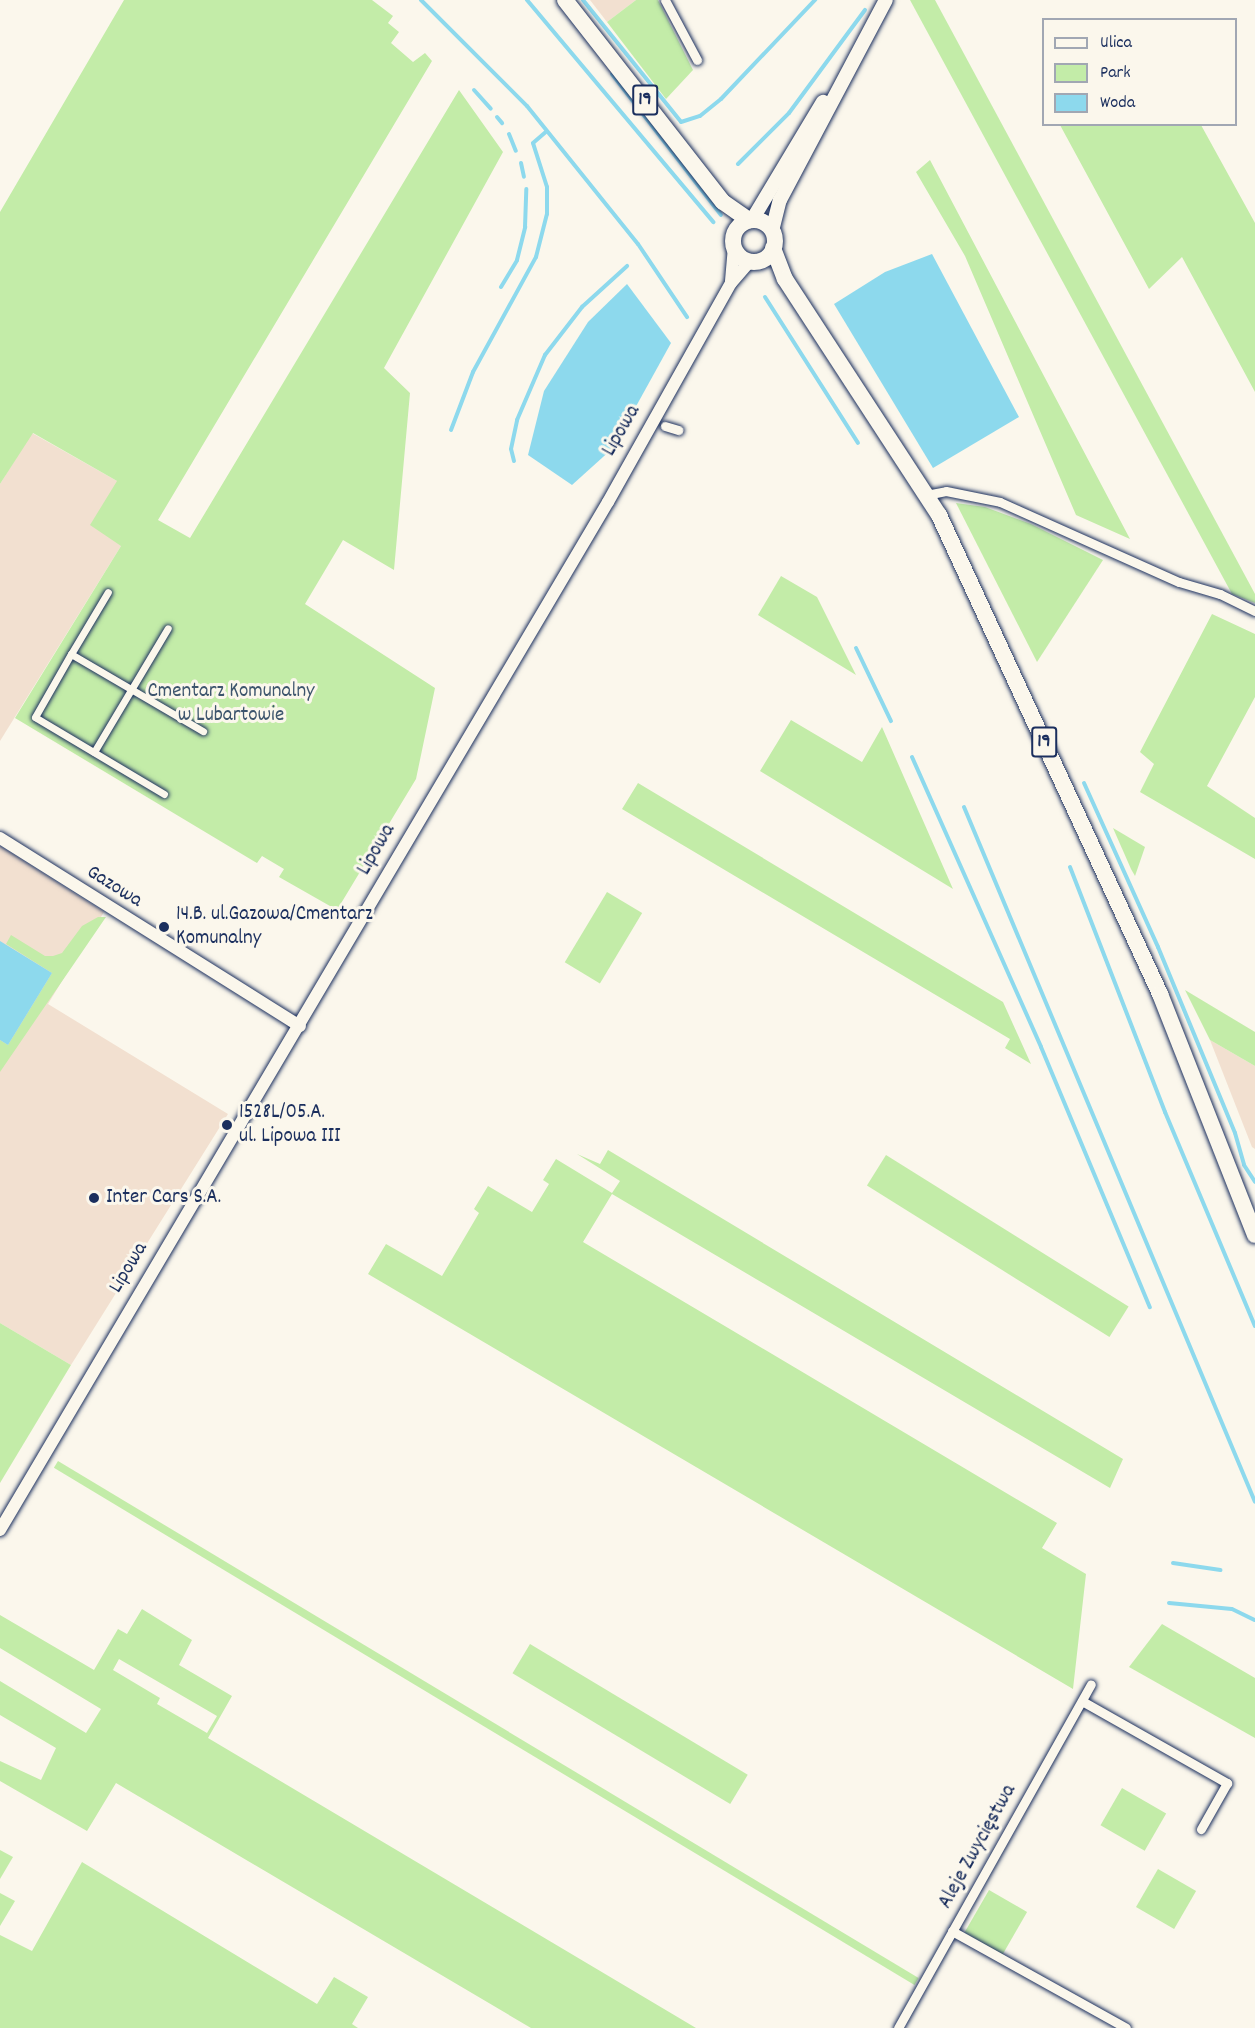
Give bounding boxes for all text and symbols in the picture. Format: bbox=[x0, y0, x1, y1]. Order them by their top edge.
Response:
legend bbox=[1042, 18, 1237, 126]
text: Ulica bbox=[1100, 31, 1132, 56]
text: Park bbox=[1100, 61, 1131, 86]
road number: 19 bbox=[632, 83, 658, 117]
text: Woda bbox=[1100, 91, 1135, 116]
street label: Lipowa bbox=[597, 401, 647, 461]
park label: Cmentarz Komunalny w Lubartowie bbox=[147, 679, 315, 729]
road number: 19 bbox=[1030, 725, 1058, 759]
street label: Lipowa bbox=[352, 820, 402, 880]
street label: Gazowa bbox=[81, 860, 147, 914]
place label: 14.B. ul.Gazowa/Cmentarz Komunalny bbox=[176, 902, 373, 952]
marker: 14.B. ul.Gazowa/Cmentarz Komunalny bbox=[157, 920, 171, 934]
place label: 1528L/05.A. ul. Lipowa III bbox=[239, 1100, 341, 1150]
marker: 1528L/05.A. ul. Lipowa III bbox=[220, 1118, 234, 1132]
place label: Inter Cars S.A. bbox=[106, 1185, 221, 1211]
marker: Inter Cars S.A. bbox=[87, 1191, 101, 1205]
street label: Lipowa bbox=[104, 1238, 154, 1298]
street label: Aleje Zwycięstwa bbox=[934, 1781, 1022, 1913]

